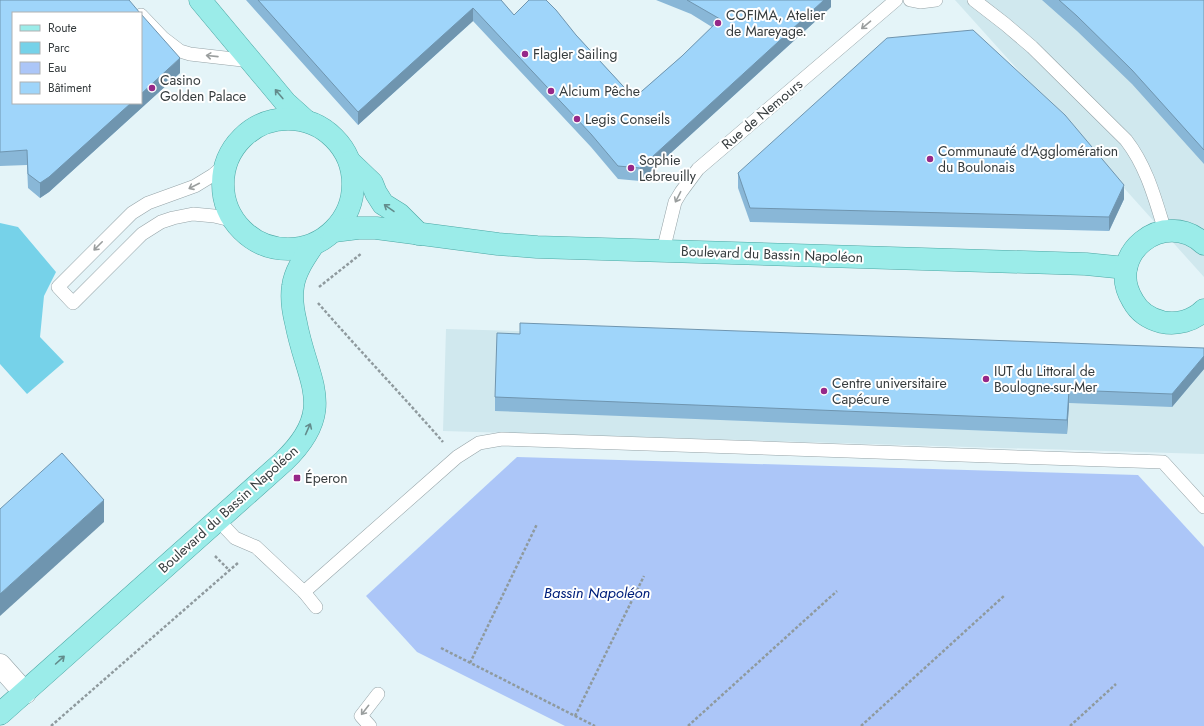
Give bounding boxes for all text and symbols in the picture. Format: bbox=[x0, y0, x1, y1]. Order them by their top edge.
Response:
place label: COFIMA, Atelier de Mareyage. bbox=[726, 5, 825, 41]
legend bbox=[12, 12, 142, 104]
marker: COFIMA, Atelier de Mareyage. bbox=[713, 18, 723, 28]
text: Route bbox=[48, 19, 77, 37]
one-way arrow bbox=[861, 21, 872, 30]
text: Parc bbox=[48, 39, 70, 57]
place label: Flagler Sailing bbox=[533, 44, 618, 64]
marker: Flagler Sailing bbox=[520, 49, 530, 59]
one-way arrow bbox=[206, 53, 219, 60]
text: Eau bbox=[48, 59, 67, 77]
place label: Casino Golden Palace bbox=[160, 70, 246, 106]
street label: Rue de Nemours bbox=[717, 74, 807, 154]
text: Bâtiment bbox=[48, 79, 91, 97]
place label: Alcium Pêche bbox=[559, 81, 640, 101]
marker: Casino Golden Palace bbox=[147, 83, 157, 93]
marker: Alcium Pêche bbox=[546, 86, 556, 96]
one-way arrow bbox=[274, 89, 283, 99]
place label: Legis Conseils bbox=[585, 109, 670, 129]
marker: Legis Conseils bbox=[572, 114, 582, 124]
place label: Communauté d'Agglomération du Boulonais bbox=[938, 141, 1118, 177]
place label: Sophie Lebreuilly bbox=[639, 150, 697, 186]
marker: Communauté d'Agglomération du Boulonais bbox=[925, 154, 935, 164]
marker: Sophie Lebreuilly bbox=[626, 163, 636, 173]
one-way arrow bbox=[189, 183, 201, 190]
one-way arrow bbox=[674, 191, 681, 203]
one-way arrow bbox=[384, 204, 395, 212]
one-way arrow bbox=[94, 241, 103, 251]
street label: Boulevard du Bassin Napoléon bbox=[681, 241, 863, 267]
place label: IUT du Littoral de Boulogne-sur-Mer bbox=[994, 361, 1097, 397]
place label: Centre universitaire Capécure bbox=[832, 373, 947, 409]
marker: IUT du Littoral de Boulogne-sur-Mer bbox=[981, 374, 991, 384]
marker: Centre universitaire Capécure bbox=[819, 386, 829, 396]
one-way arrow bbox=[305, 423, 313, 435]
street label: Boulevard du Bassin Napoléon bbox=[154, 441, 302, 577]
place label: Éperon bbox=[305, 468, 347, 488]
marker: Éperon bbox=[292, 473, 302, 483]
water label: Bassin Napoléon bbox=[544, 582, 650, 604]
one-way arrow bbox=[55, 656, 65, 665]
one-way arrow bbox=[361, 705, 369, 716]

